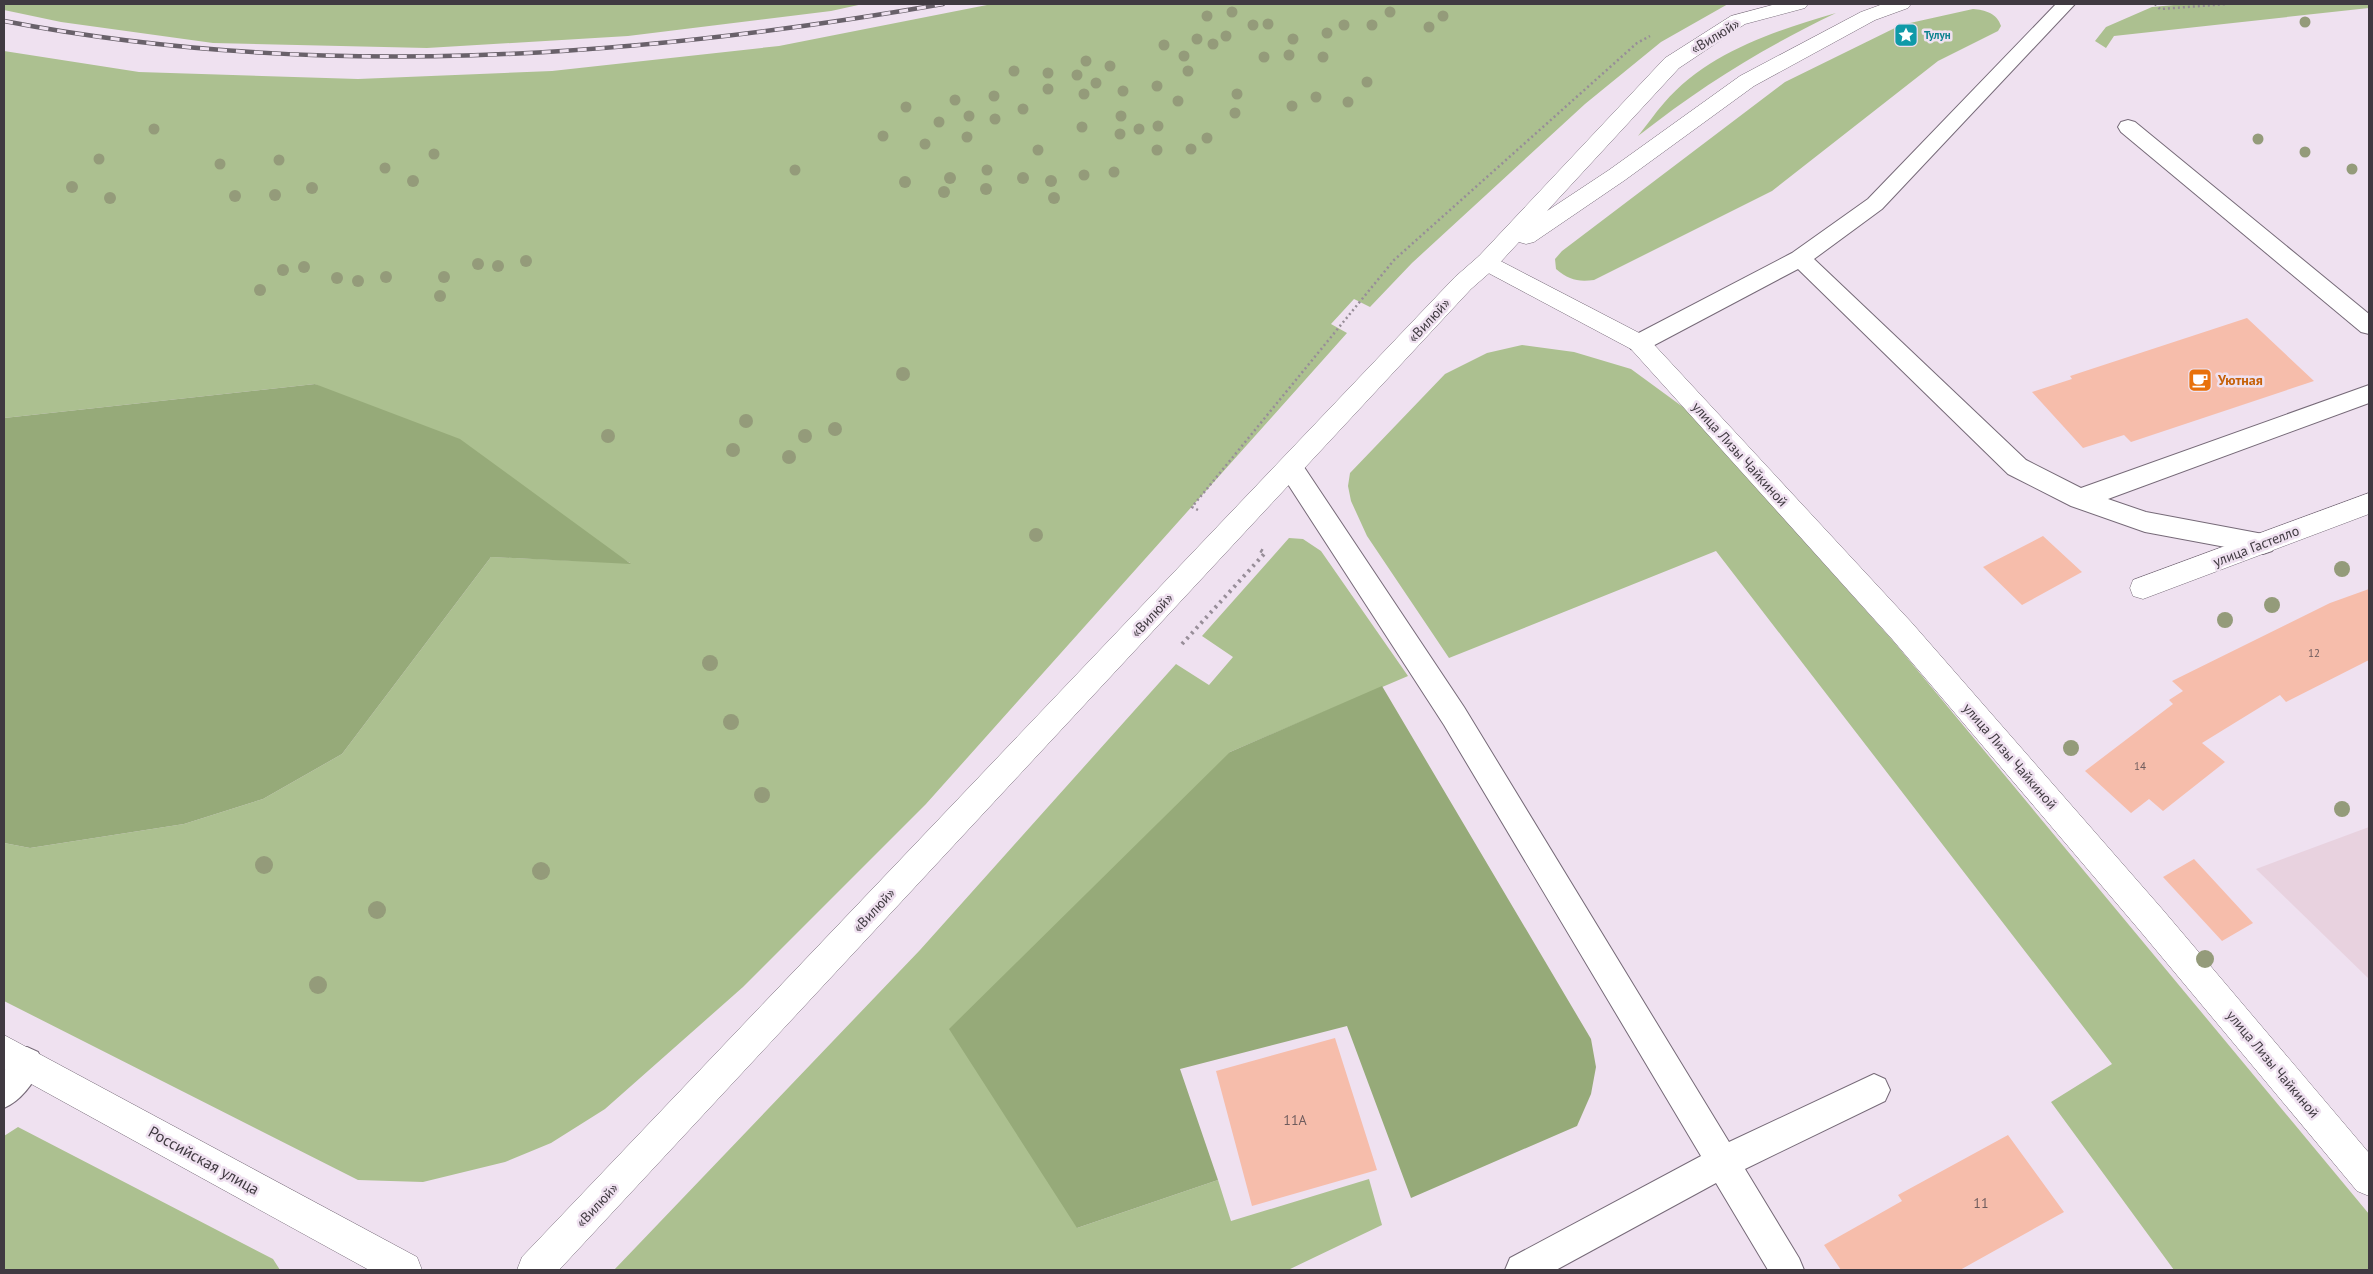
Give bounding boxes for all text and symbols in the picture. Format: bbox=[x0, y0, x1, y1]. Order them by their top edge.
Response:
street label: «Вилюй» bbox=[1687, 14, 1743, 58]
place icon: Тулун bbox=[1893, 22, 1919, 48]
place label: Тулун bbox=[1924, 28, 1951, 42]
street label: «Вилюй» bbox=[1404, 294, 1454, 346]
cafe icon: Уютная bbox=[2187, 367, 2213, 393]
place label: Уютная bbox=[2217, 371, 2263, 389]
street label: улица Лизы Чайкиной bbox=[1688, 398, 1792, 510]
street label: улица Гастелло bbox=[2210, 521, 2302, 571]
street label: «Вилюй» bbox=[1127, 589, 1177, 641]
house number: 12 bbox=[2308, 646, 2320, 660]
street label: улица Лизы Чайкиной bbox=[1959, 699, 2061, 813]
house number: 14 bbox=[2134, 759, 2146, 773]
street label: «Вилюй» bbox=[849, 884, 899, 936]
street label: улица Лизы Чайкиной bbox=[2223, 1007, 2323, 1121]
house number: 11А bbox=[1283, 1111, 1308, 1129]
street label: Российская улица bbox=[145, 1121, 263, 1199]
street label: «Вилюй» bbox=[572, 1179, 622, 1231]
house number: 11 bbox=[1973, 1194, 1989, 1212]

